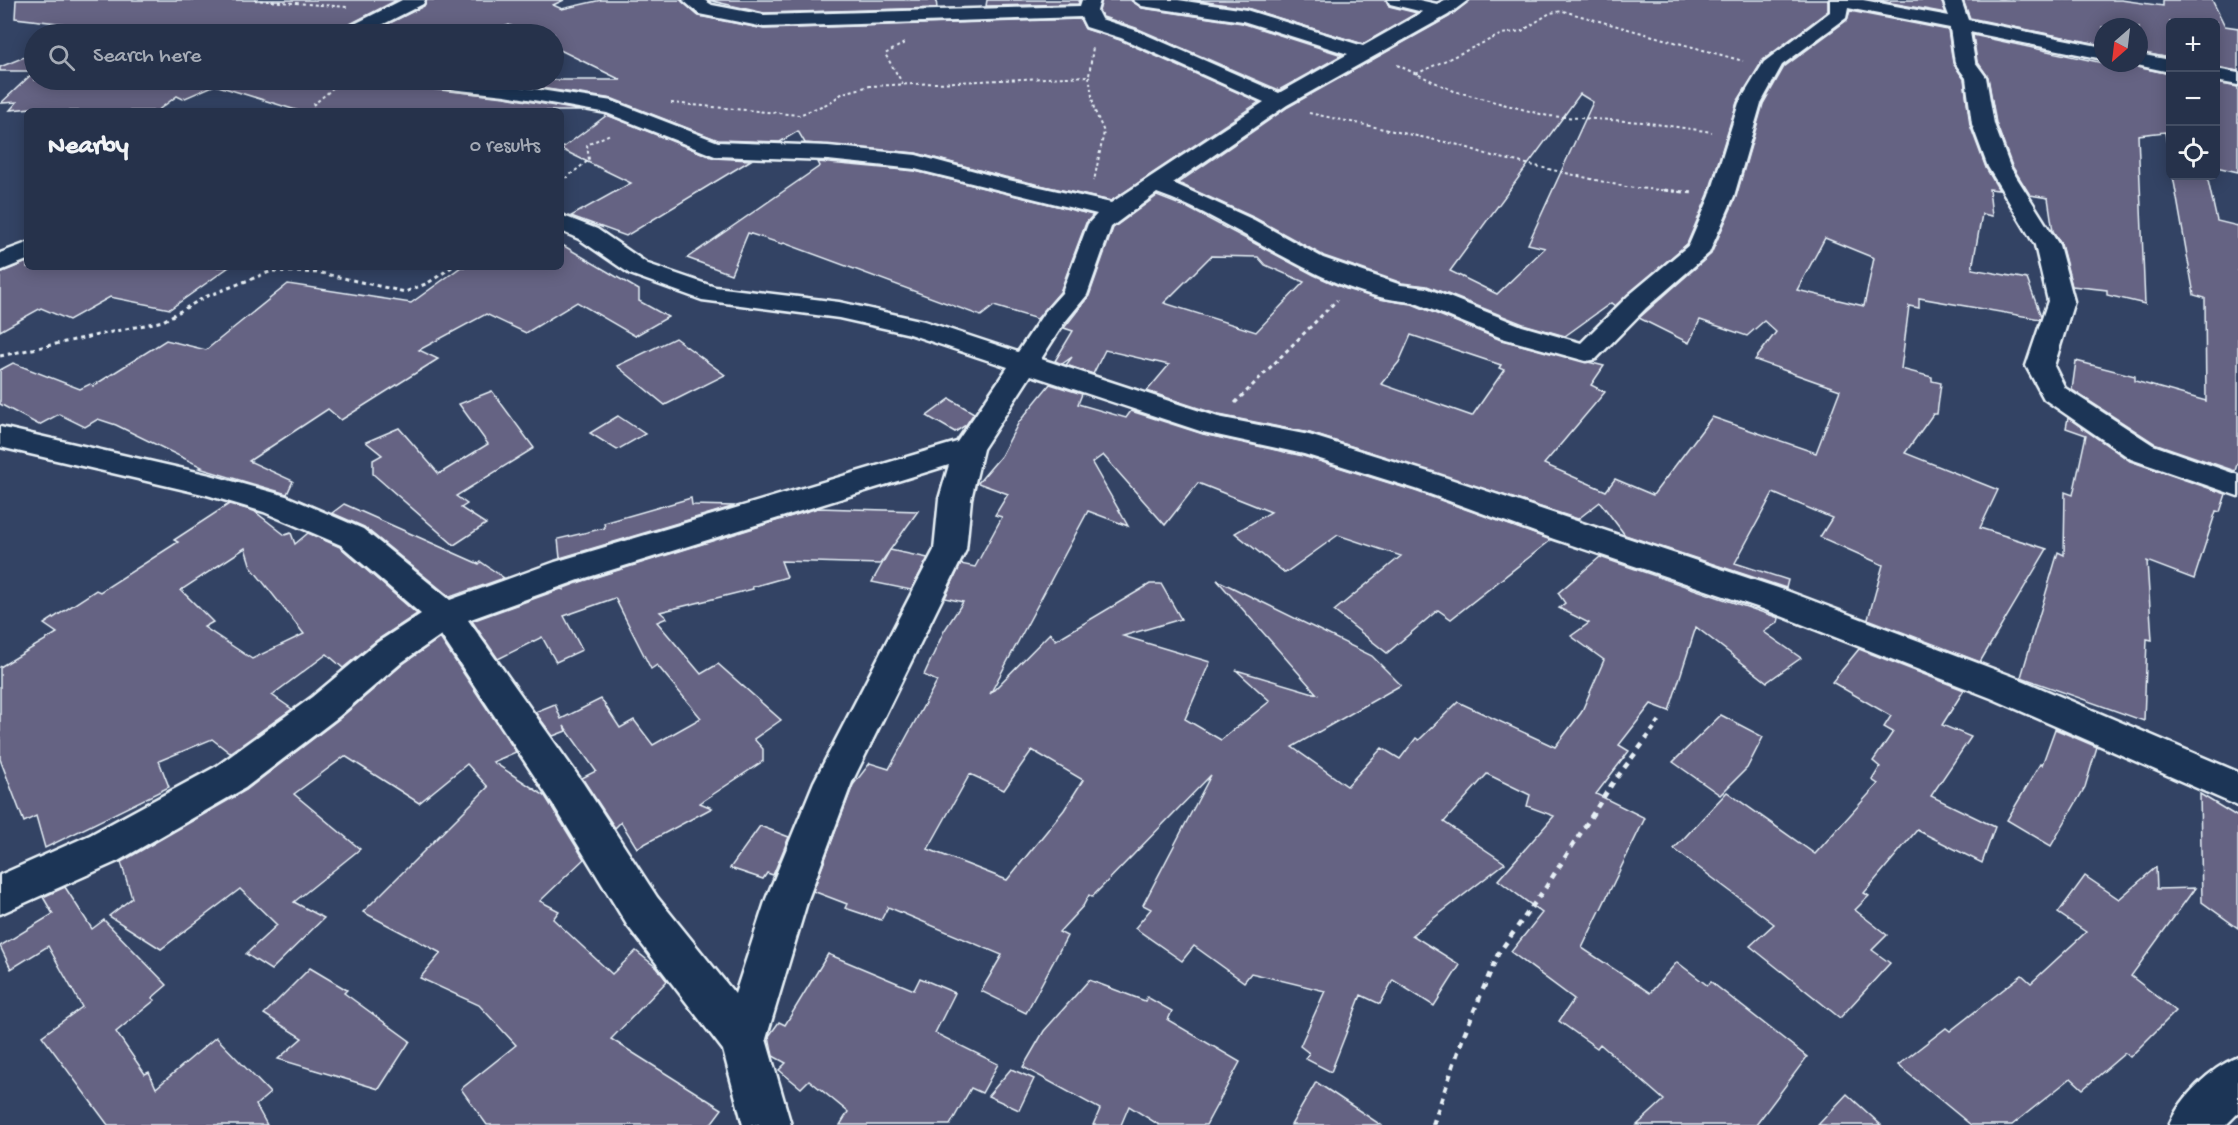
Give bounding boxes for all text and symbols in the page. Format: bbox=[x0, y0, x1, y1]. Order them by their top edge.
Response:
north arrow bbox=[2094, 18, 2148, 72]
map controls bbox=[2166, 18, 2220, 180]
button: + bbox=[2166, 18, 2220, 72]
search box bbox=[24, 24, 564, 90]
icon: search bbox=[45, 41, 78, 74]
text: Search here bbox=[93, 44, 201, 70]
button: − bbox=[2166, 72, 2220, 126]
button: locate bbox=[2166, 126, 2220, 180]
text: Nearby bbox=[48, 132, 129, 163]
text: 0 results bbox=[470, 136, 540, 159]

